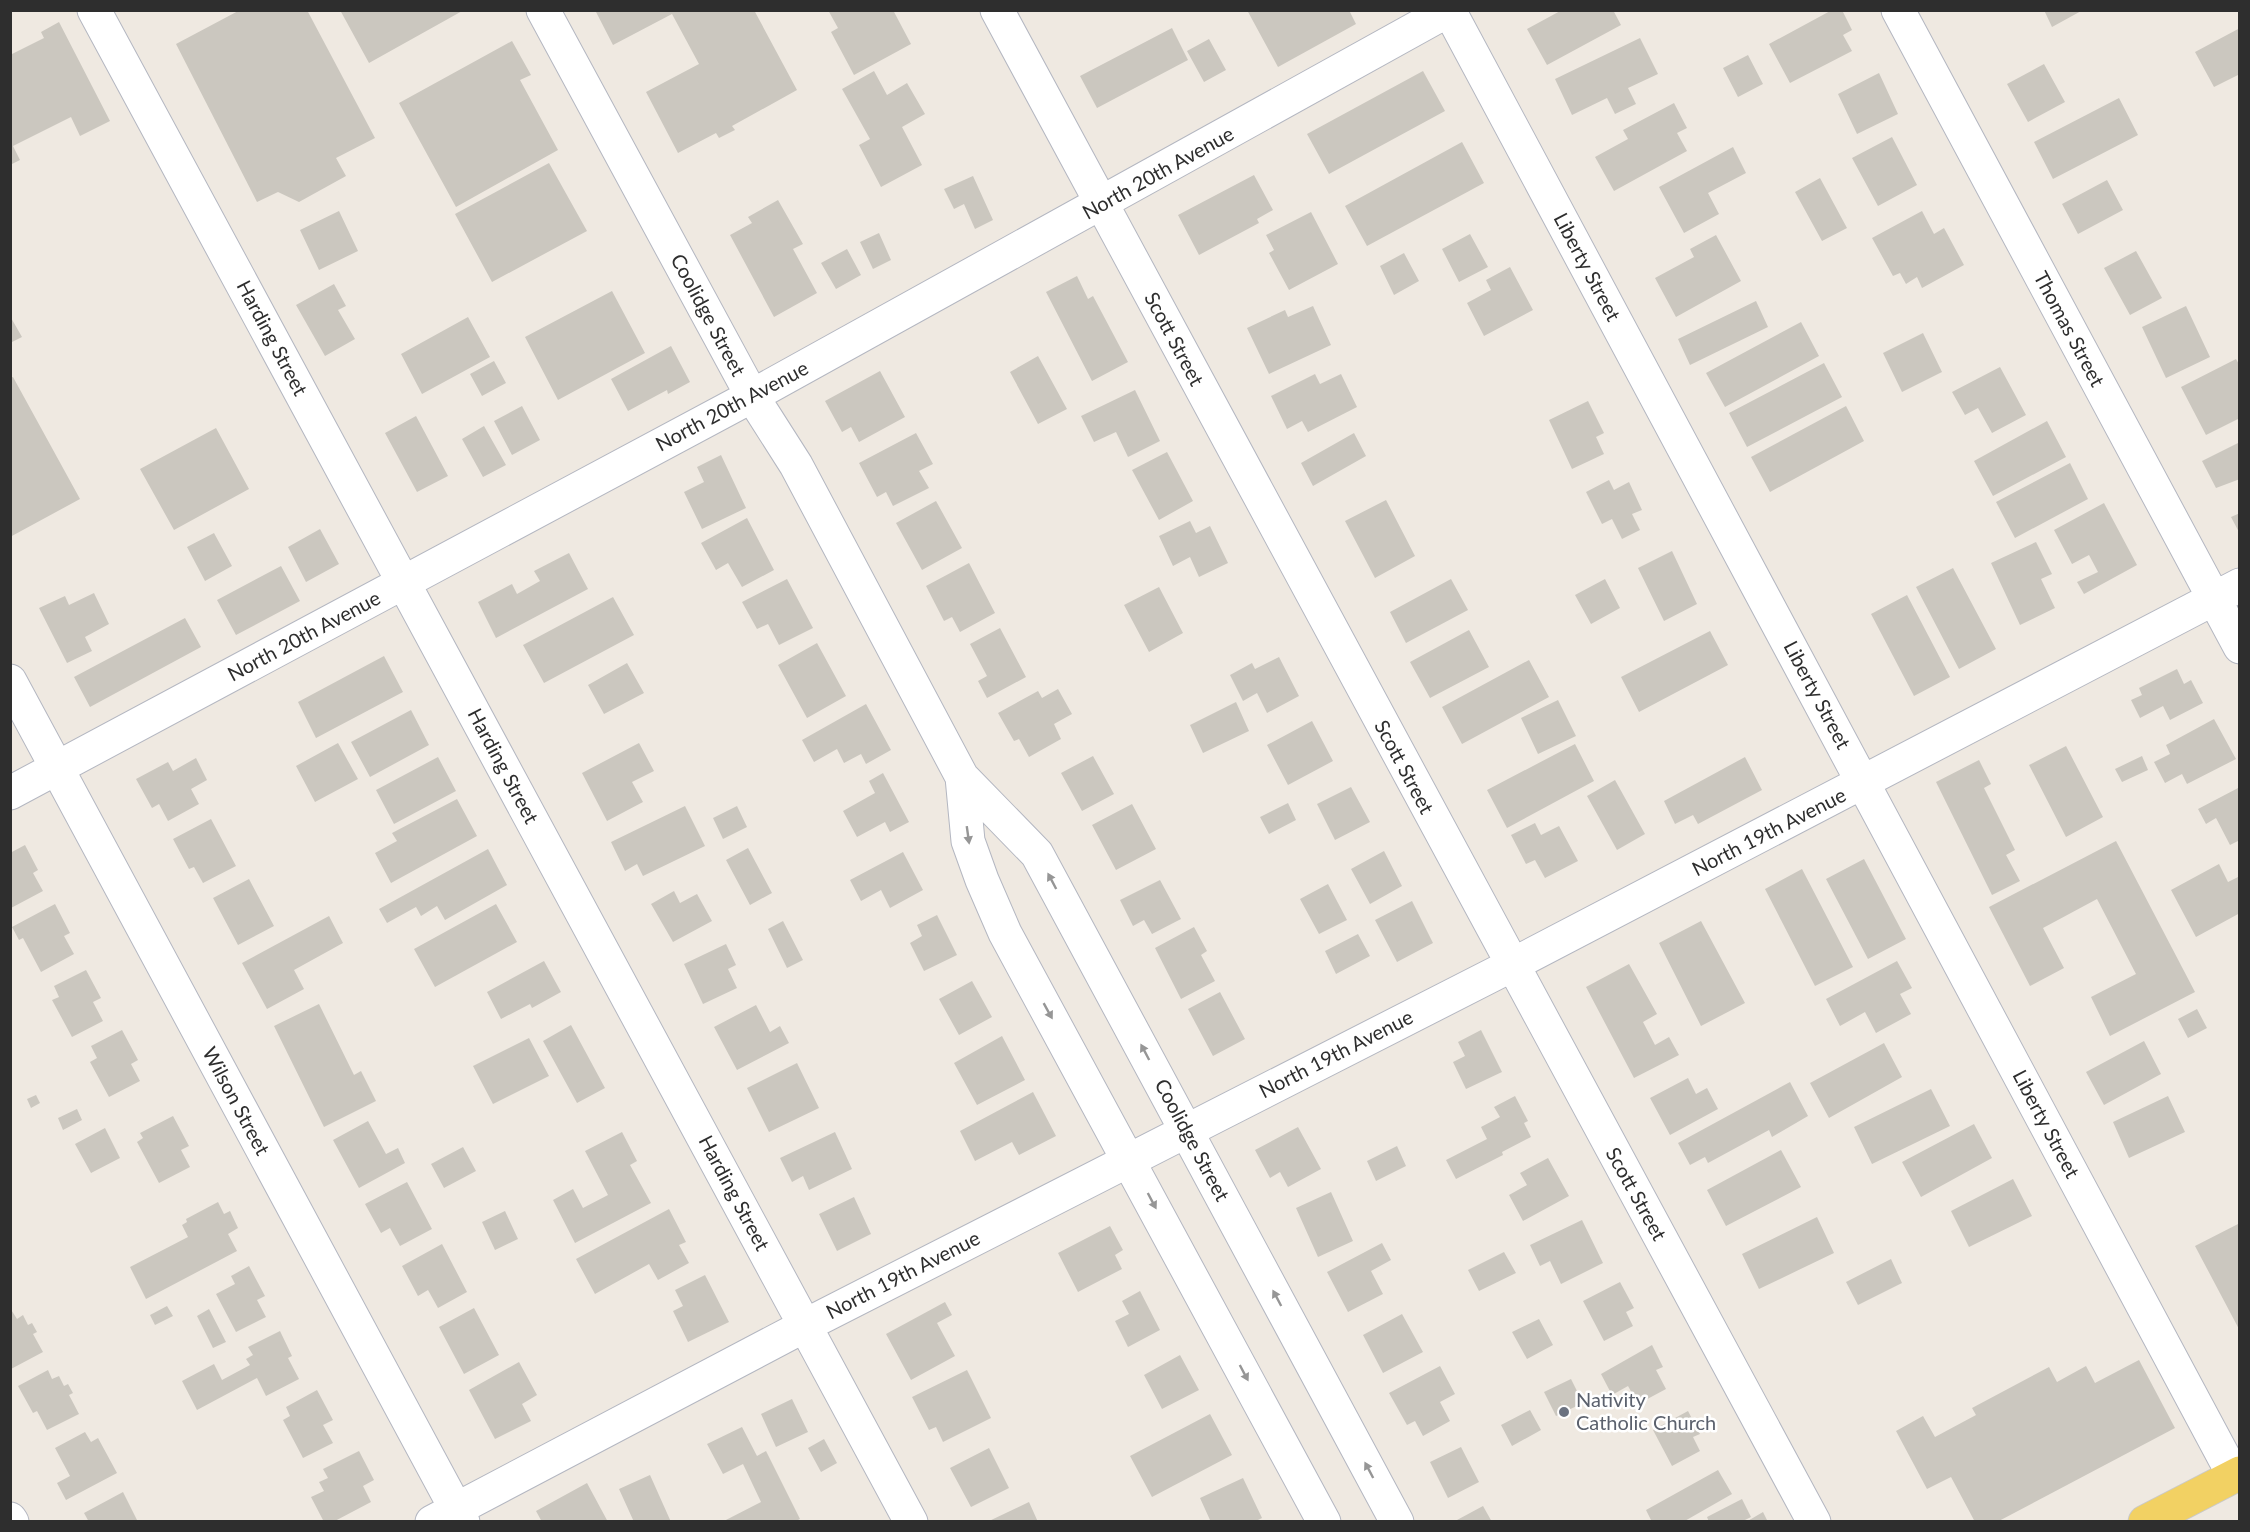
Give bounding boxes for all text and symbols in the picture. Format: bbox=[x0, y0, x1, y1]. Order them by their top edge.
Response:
street label: North 20th Avenue bbox=[1078, 121, 1237, 224]
street label: Liberty Street bbox=[1549, 208, 1626, 325]
street label: Coolidge Street bbox=[667, 249, 751, 380]
street label: Thomas Street bbox=[2029, 267, 2110, 390]
street label: Harding Street bbox=[232, 276, 313, 399]
street label: Scott Street bbox=[1140, 288, 1210, 390]
street label: North 20th Avenue bbox=[651, 355, 812, 455]
street label: North 20th Avenue bbox=[223, 585, 384, 685]
street label: Liberty Street bbox=[1779, 636, 1856, 753]
street label: Harding Street bbox=[463, 704, 544, 827]
street label: Scott Street bbox=[1370, 716, 1440, 818]
street label: North 19th Avenue bbox=[1688, 782, 1849, 880]
one-way arrow bbox=[963, 825, 972, 844]
one-way arrow bbox=[1047, 872, 1057, 889]
one-way arrow bbox=[1043, 1003, 1053, 1020]
street label: North 19th Avenue bbox=[1255, 1004, 1416, 1102]
street label: Wilson Street bbox=[198, 1042, 275, 1159]
one-way arrow bbox=[1140, 1043, 1150, 1060]
street label: Liberty Street bbox=[2008, 1065, 2085, 1182]
street label: Coolidge Street bbox=[1151, 1074, 1235, 1205]
street label: Harding Street bbox=[694, 1131, 775, 1254]
street label: Scott Street bbox=[1601, 1143, 1672, 1244]
one-way arrow bbox=[1147, 1193, 1157, 1210]
street label: North 19th Avenue bbox=[822, 1225, 983, 1323]
one-way arrow bbox=[1272, 1289, 1282, 1306]
one-way arrow bbox=[1239, 1365, 1249, 1382]
place label: Nativity Catholic Church bbox=[1576, 1387, 1716, 1434]
marker: Nativity Catholic Church bbox=[1557, 1405, 1571, 1419]
one-way arrow bbox=[1364, 1461, 1374, 1478]

